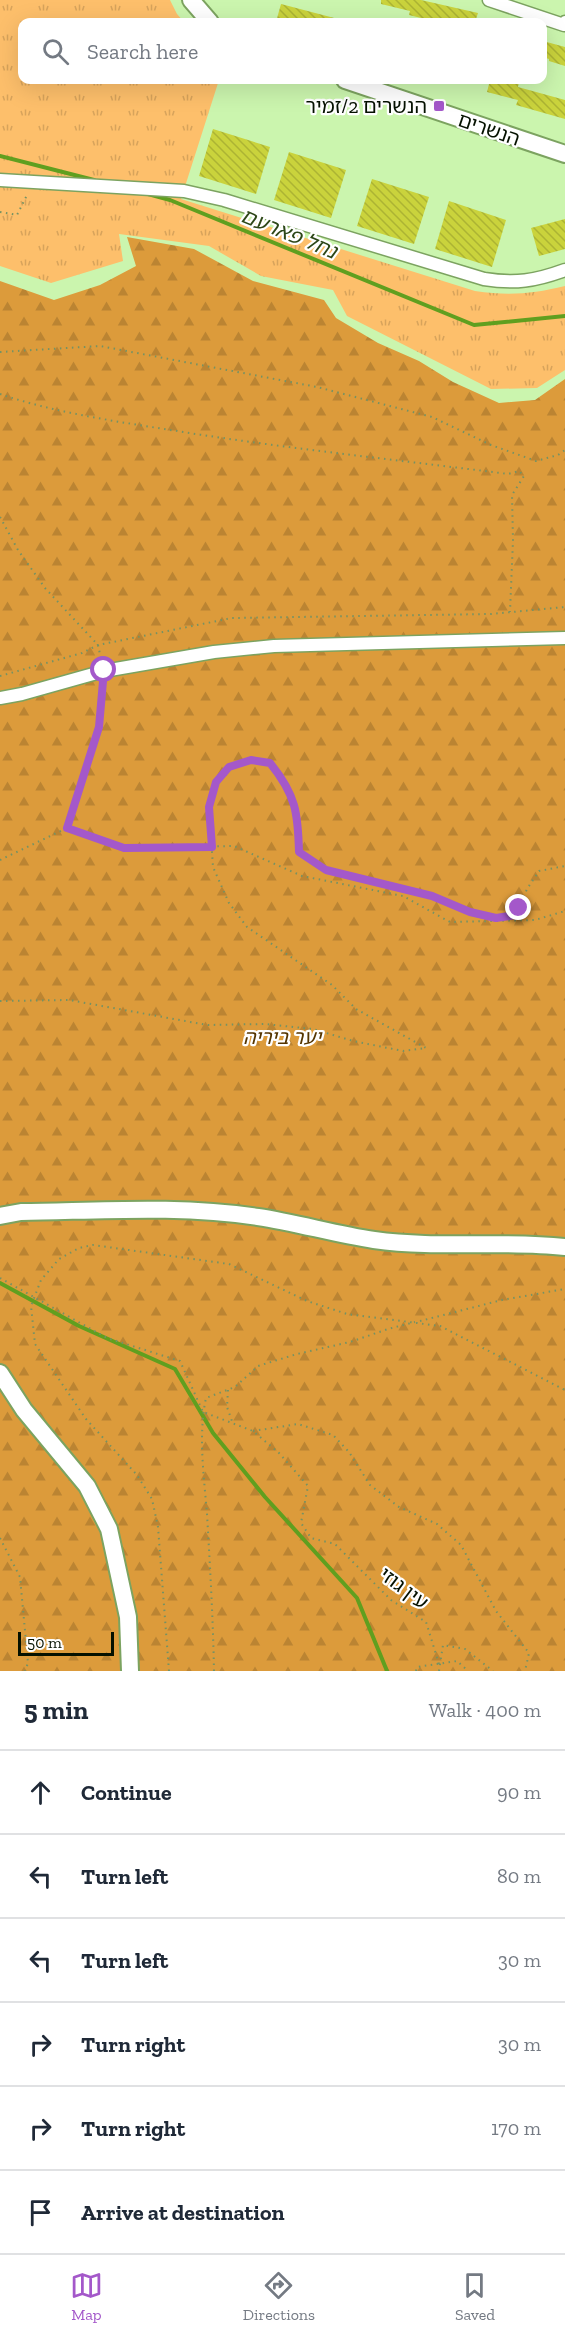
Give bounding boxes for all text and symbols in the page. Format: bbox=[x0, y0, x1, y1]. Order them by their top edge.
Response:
search box bbox=[18, 18, 547, 84]
icon: search bbox=[39, 35, 72, 68]
text: Search here bbox=[87, 38, 198, 65]
place label: הנשרים 2/זמיר bbox=[306, 94, 427, 118]
marker: הנשרים 2/זמיר bbox=[432, 99, 446, 113]
street label: הנשרים bbox=[455, 107, 523, 151]
water label: נחל פארעם bbox=[237, 202, 342, 264]
route start bbox=[90, 656, 116, 682]
route end bbox=[505, 894, 531, 920]
park label: יער ביריה bbox=[243, 1025, 323, 1049]
street label: עין גוזי bbox=[375, 1562, 433, 1614]
scale bar bbox=[18, 1629, 114, 1656]
text: 50 m bbox=[27, 1633, 62, 1652]
text: 5 min bbox=[24, 1694, 88, 1726]
text: Walk · 400 m bbox=[429, 1698, 541, 1722]
icon: ahead bbox=[24, 1776, 57, 1809]
text: Continue bbox=[81, 1779, 172, 1806]
text: 90 m bbox=[497, 1780, 541, 1804]
icon: left bbox=[24, 1860, 57, 1893]
text: Turn left bbox=[81, 1863, 168, 1890]
text: 80 m bbox=[497, 1864, 541, 1888]
icon: left bbox=[24, 1944, 57, 1977]
text: Turn left bbox=[81, 1947, 168, 1974]
text: 30 m bbox=[498, 1948, 541, 1972]
icon: right bbox=[24, 2028, 57, 2061]
text: Turn right bbox=[81, 2031, 185, 2058]
text: 30 m bbox=[498, 2032, 541, 2056]
icon: right bbox=[24, 2112, 57, 2145]
text: Turn right bbox=[81, 2115, 185, 2142]
text: 170 m bbox=[491, 2116, 541, 2140]
icon: arrive bbox=[24, 2196, 57, 2229]
text: Arrive at destination bbox=[81, 2199, 284, 2226]
tab: Map bbox=[70, 2269, 103, 2324]
tab: Directions bbox=[243, 2269, 315, 2324]
tab: Saved bbox=[455, 2269, 495, 2324]

